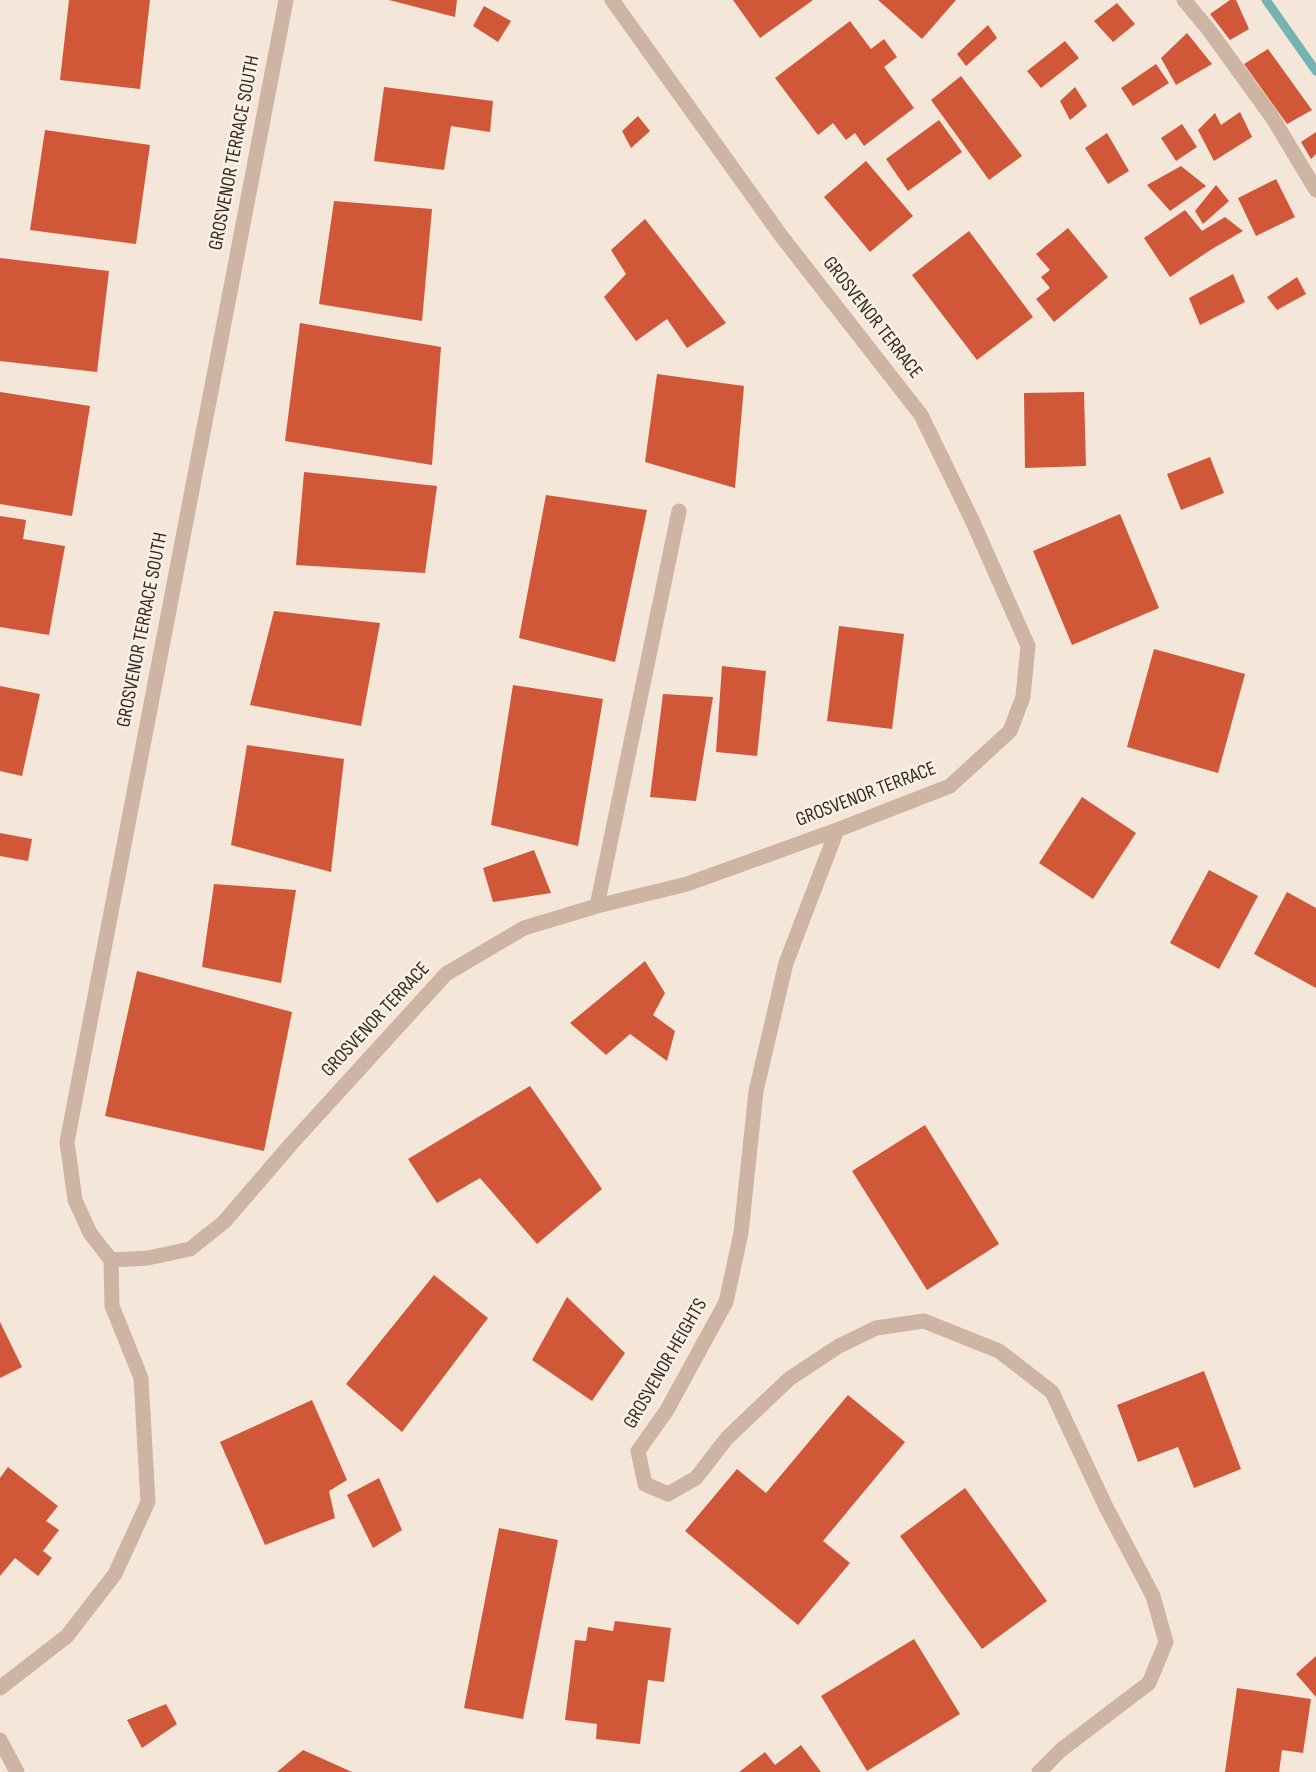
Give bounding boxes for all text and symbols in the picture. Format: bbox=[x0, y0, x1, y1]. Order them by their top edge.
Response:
street label: GROSVENOR TERRACE SOUTH bbox=[204, 54, 266, 252]
street label: GROSVENOR TERRACE bbox=[817, 252, 927, 384]
street label: GROSVENOR TERRACE SOUTH bbox=[112, 531, 174, 729]
street label: GROSVENOR TERRACE bbox=[793, 757, 939, 833]
street label: GROSVENOR TERRACE bbox=[317, 958, 435, 1082]
street label: GROSVENOR HEIGHTS bbox=[619, 1295, 713, 1433]

